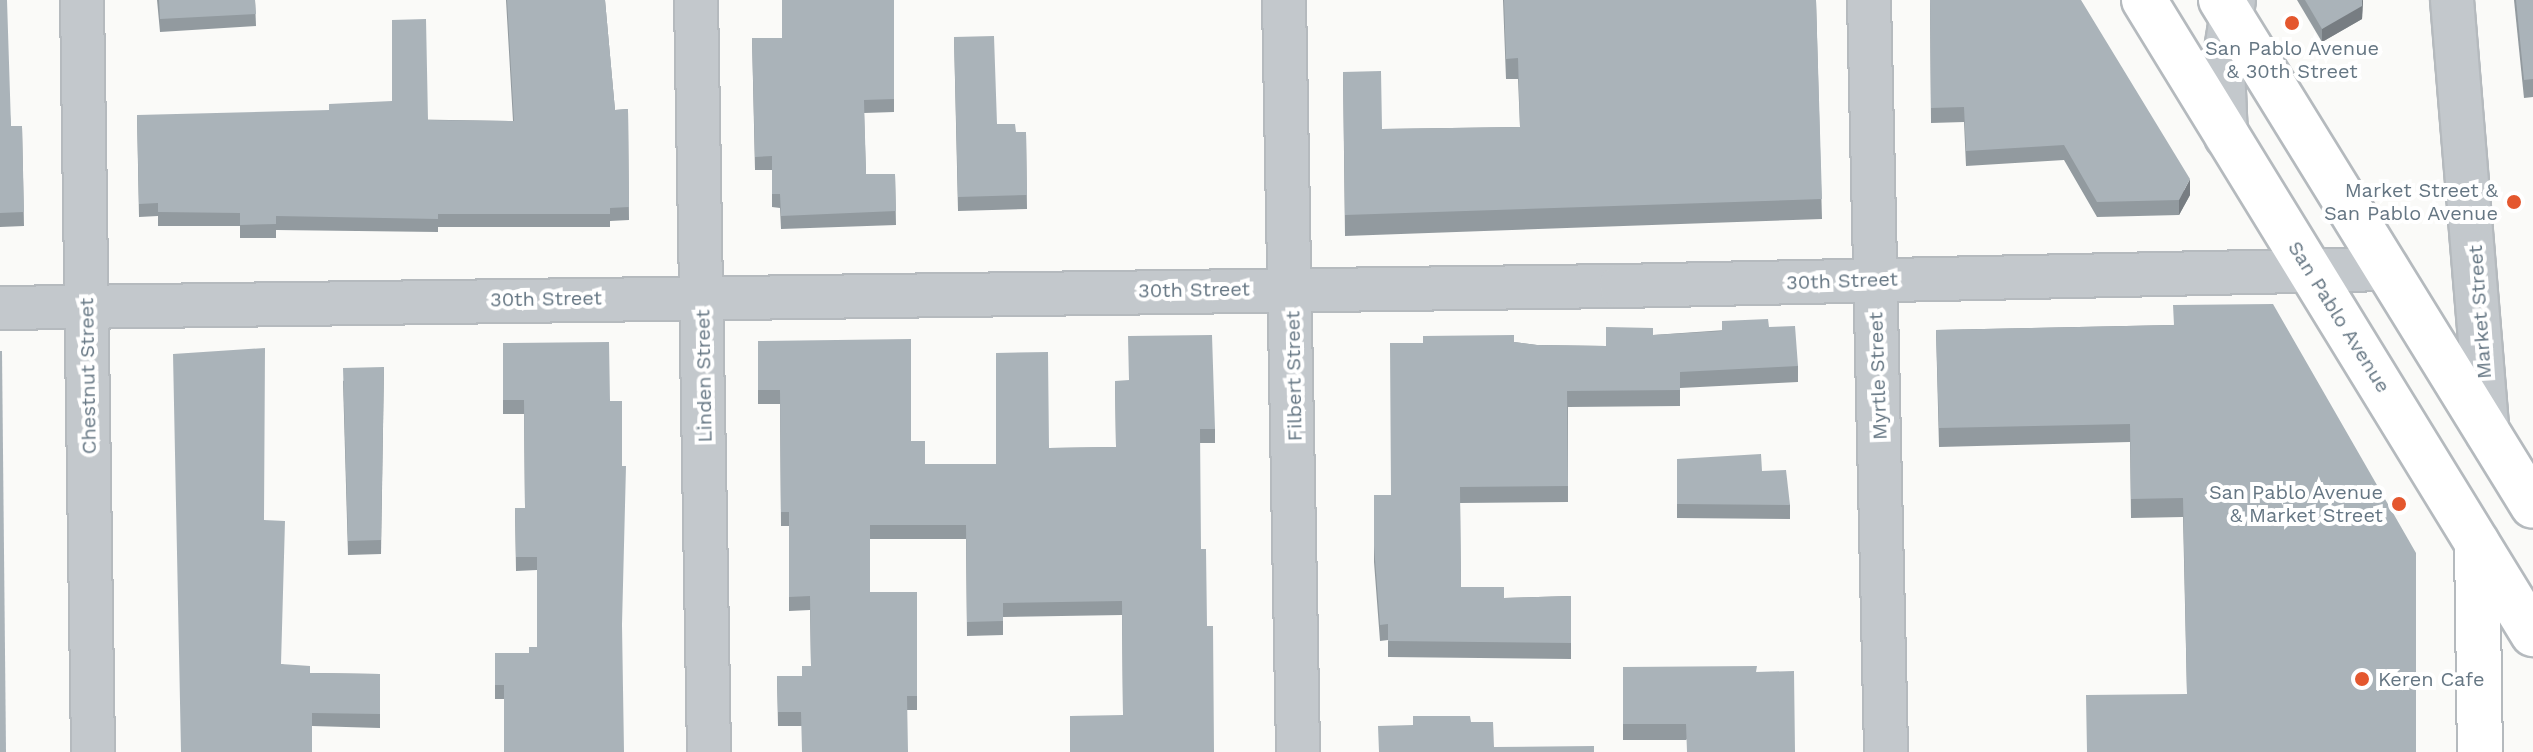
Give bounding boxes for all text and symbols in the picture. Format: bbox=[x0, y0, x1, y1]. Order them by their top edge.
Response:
marker: San Pablo Avenue & 30th Street bbox=[2283, 14, 2301, 32]
place label: San Pablo Avenue & 30th Street bbox=[2205, 36, 2379, 83]
place label: Market Street & San Pablo Avenue bbox=[2323, 178, 2498, 225]
marker: Market Street & San Pablo Avenue bbox=[2505, 193, 2523, 211]
street label: San Pablo Avenue bbox=[2282, 236, 2396, 398]
street label: Market Street bbox=[2463, 244, 2497, 380]
street label: 30th Street bbox=[1786, 267, 1898, 295]
street label: 30th Street bbox=[1138, 277, 1250, 303]
street label: 30th Street bbox=[490, 286, 602, 312]
street label: Chestnut Street bbox=[75, 297, 101, 455]
street label: Linden Street bbox=[691, 309, 717, 443]
street label: Filbert Street bbox=[1281, 310, 1307, 442]
street label: Myrtle Street bbox=[1864, 312, 1892, 440]
place label: San Pablo Avenue & Market Street bbox=[2208, 480, 2383, 527]
marker: San Pablo Avenue & Market Street bbox=[2390, 495, 2408, 513]
place label: Keren Cafe bbox=[2378, 667, 2484, 691]
marker: Keren Cafe bbox=[2353, 670, 2371, 688]

